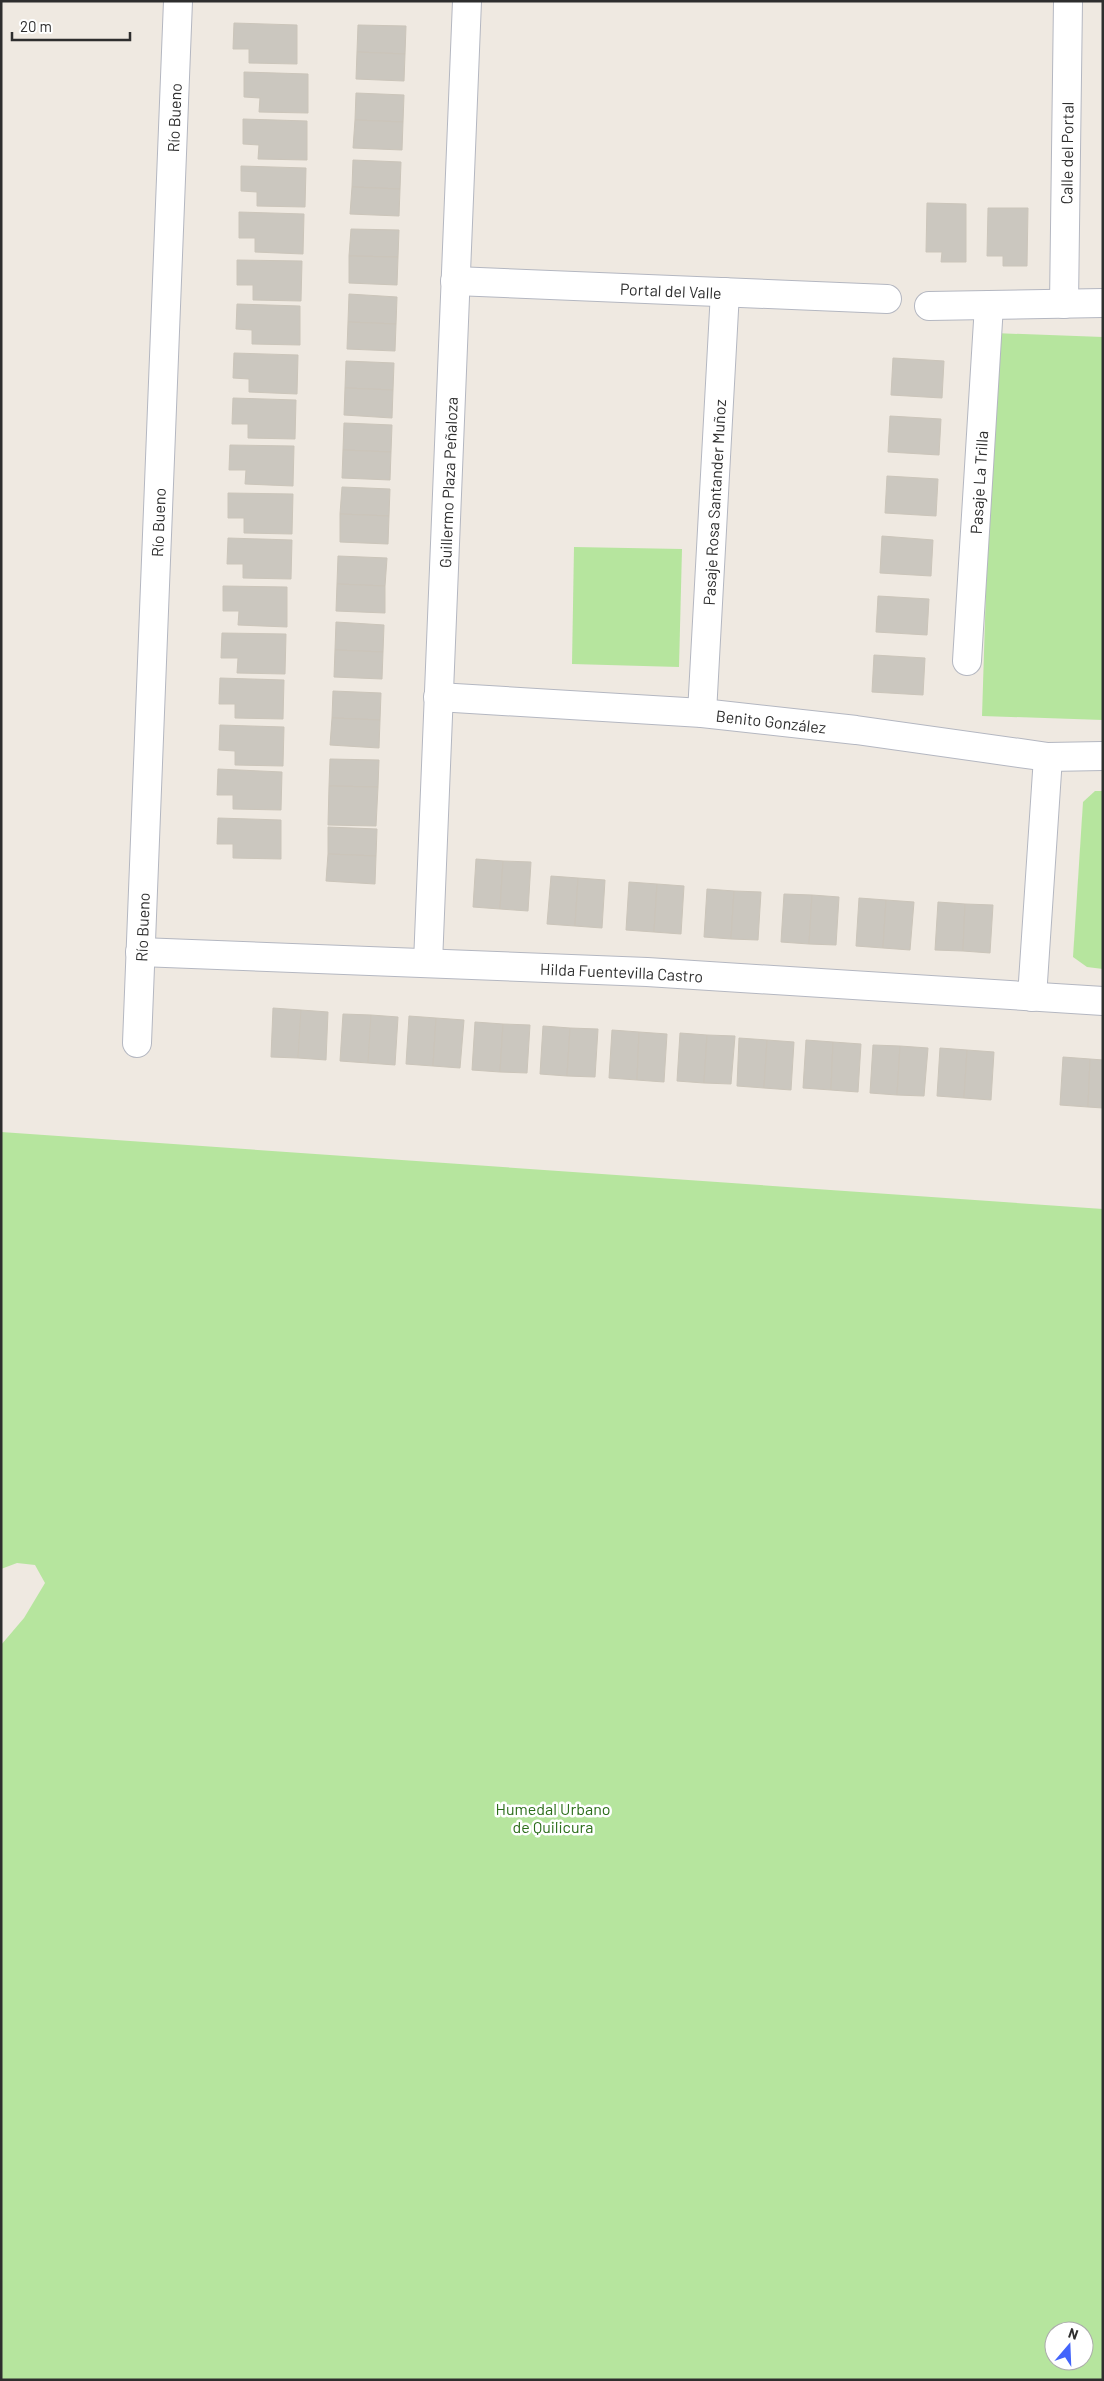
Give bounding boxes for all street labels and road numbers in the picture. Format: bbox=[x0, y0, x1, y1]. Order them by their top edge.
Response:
street label: Río Bueno bbox=[163, 83, 184, 153]
street label: Calle del Portal bbox=[1056, 102, 1076, 205]
street label: Portal del Valle bbox=[620, 278, 722, 302]
street label: Guillermo Plaza Peñaloza bbox=[435, 396, 460, 568]
street label: Pasaje Rosa Santander Muñoz bbox=[698, 399, 729, 606]
street label: Pasaje La Trilla bbox=[965, 430, 991, 535]
street label: Río Bueno bbox=[147, 487, 168, 557]
street label: Benito González bbox=[715, 705, 827, 736]
street label: Río Bueno bbox=[131, 892, 152, 962]
street label: Hilda Fuentevilla Castro bbox=[540, 958, 704, 985]

